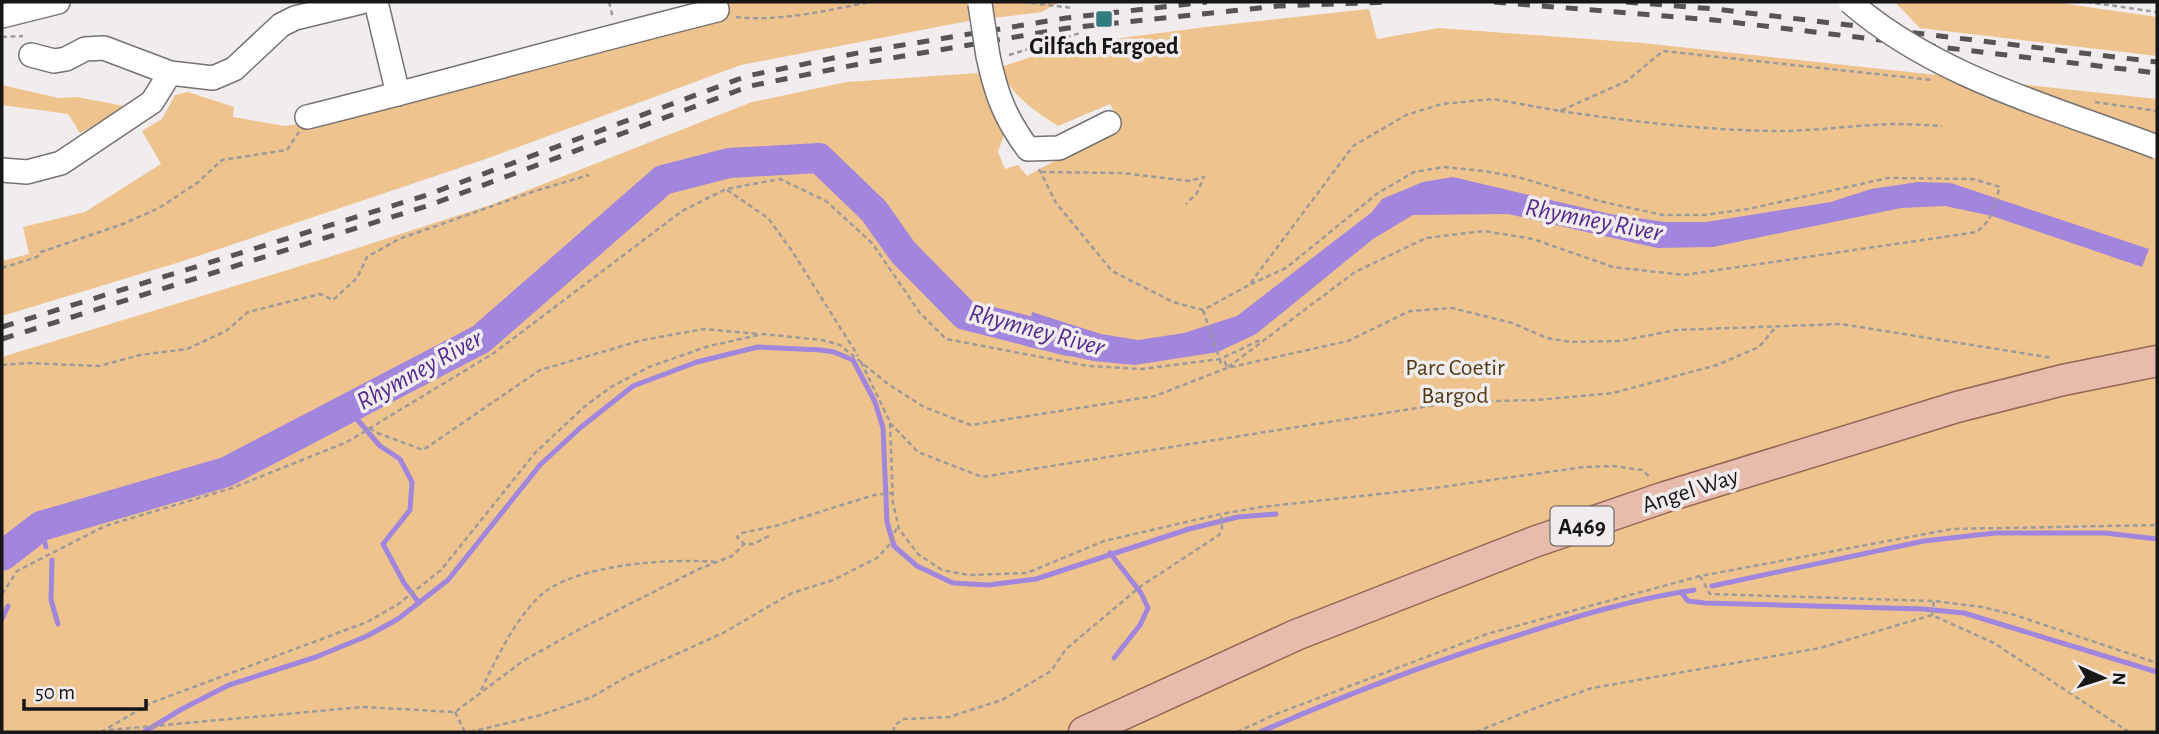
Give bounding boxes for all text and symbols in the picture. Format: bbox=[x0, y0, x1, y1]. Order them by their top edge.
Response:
marker: Gilfach Fargoed bbox=[1094, 9, 1114, 29]
place label: Gilfach Fargoed bbox=[1029, 35, 1179, 59]
water label: Rhymney River bbox=[1523, 194, 1666, 246]
water label: Rhymney River bbox=[966, 299, 1109, 361]
water label: Rhymney River bbox=[352, 324, 488, 415]
park label: Parc Coetir Bargod bbox=[1405, 356, 1505, 408]
street label: Angel Way bbox=[1639, 464, 1741, 518]
road number: A469 bbox=[1550, 506, 1614, 546]
north arrow bbox=[2068, 643, 2138, 713]
scale bar bbox=[24, 668, 147, 712]
text: N bbox=[2109, 672, 2128, 686]
text: 50 m bbox=[35, 682, 75, 703]

